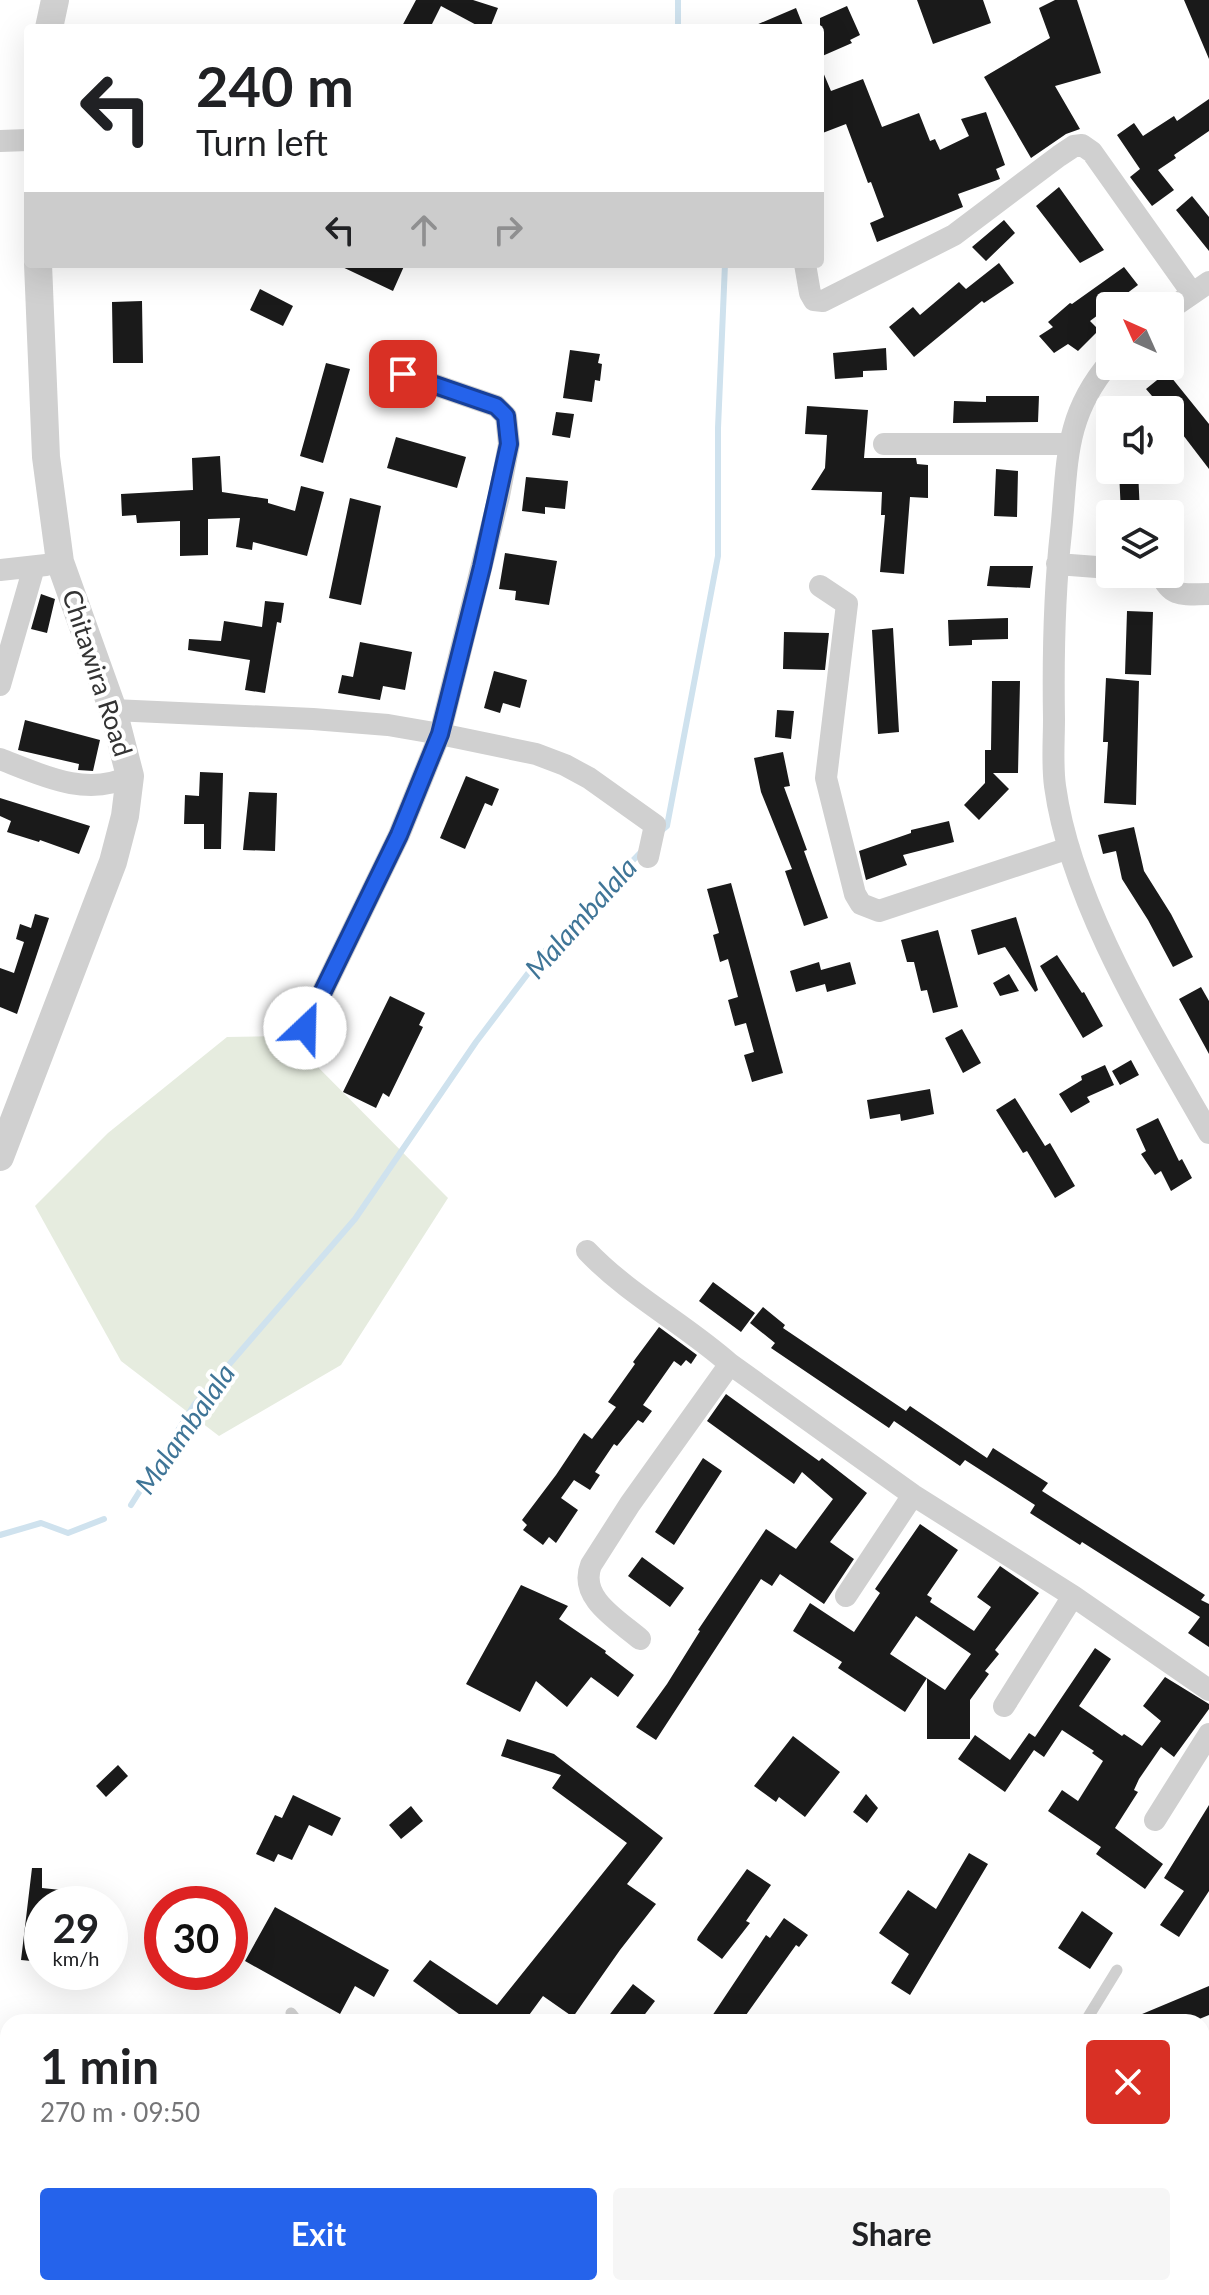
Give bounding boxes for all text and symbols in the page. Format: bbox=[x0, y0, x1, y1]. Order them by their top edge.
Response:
text: 240 m bbox=[196, 52, 354, 119]
icon: left bbox=[64, 56, 168, 160]
text: Turn left bbox=[196, 120, 328, 164]
icon: left bbox=[318, 208, 362, 252]
icon: ahead bbox=[402, 208, 446, 252]
icon: right bbox=[486, 208, 530, 252]
north arrow bbox=[1096, 292, 1184, 380]
map controls bbox=[1096, 292, 1184, 588]
pin bbox=[369, 340, 437, 408]
icon: arrive bbox=[381, 352, 425, 396]
button: sound bbox=[1096, 396, 1184, 484]
button: layers bbox=[1096, 500, 1184, 588]
street label: Chitawira Road bbox=[56, 585, 140, 760]
water label: Malambalala bbox=[517, 850, 643, 985]
position arrow bbox=[263, 986, 347, 1070]
water label: Malambalala bbox=[127, 1357, 241, 1500]
speed limit sign: 30 bbox=[144, 1886, 248, 1990]
text: 29 bbox=[53, 1904, 99, 1952]
text: km/h bbox=[53, 1946, 99, 1970]
text: 1 min bbox=[40, 2037, 159, 2094]
button: close bbox=[1086, 2040, 1170, 2124]
text: 270 m · 09:50 bbox=[40, 2096, 200, 2128]
button: Exit bbox=[40, 2188, 597, 2280]
button: Share bbox=[613, 2188, 1170, 2280]

